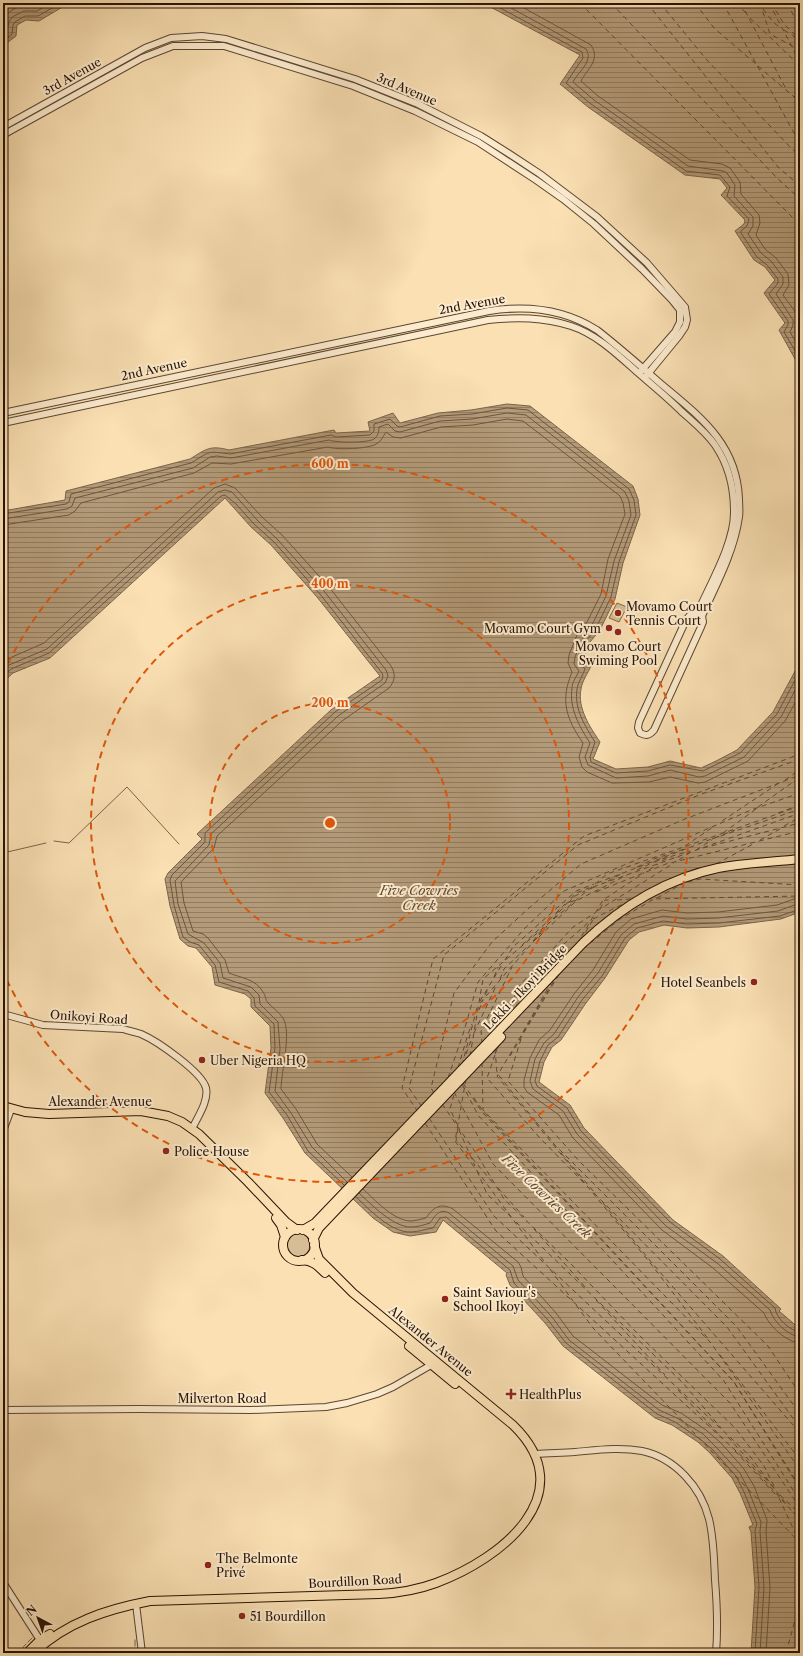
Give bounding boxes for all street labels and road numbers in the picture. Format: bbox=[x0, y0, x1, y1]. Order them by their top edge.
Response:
street label: 3rd Avenue bbox=[40, 54, 104, 98]
street label: 3rd Avenue bbox=[375, 70, 440, 109]
street label: 2nd Avenue bbox=[438, 291, 507, 317]
street label: 2nd Avenue bbox=[120, 355, 189, 383]
street label: Lekki - Ikoyi Bridge bbox=[480, 941, 570, 1033]
street label: Onikoyi Road bbox=[50, 1007, 129, 1027]
street label: Alexander Avenue bbox=[47, 1094, 152, 1109]
street label: Alexander Avenue bbox=[385, 1302, 476, 1380]
street label: Milverton Road bbox=[177, 1391, 267, 1406]
street label: Bourdillon Road bbox=[308, 1571, 403, 1591]

